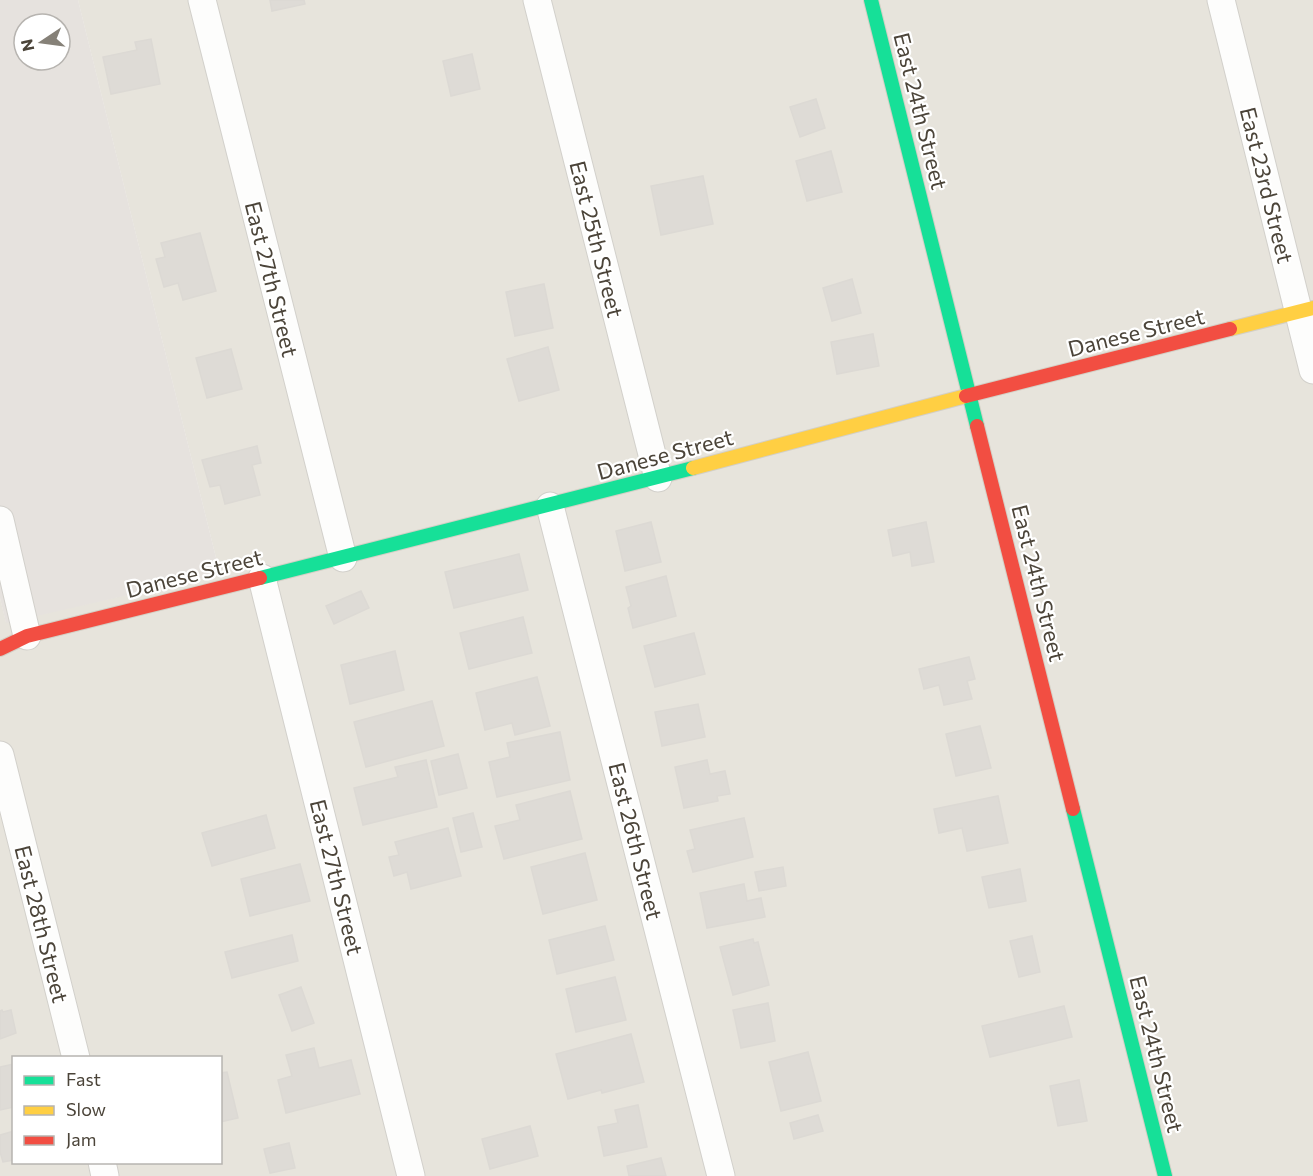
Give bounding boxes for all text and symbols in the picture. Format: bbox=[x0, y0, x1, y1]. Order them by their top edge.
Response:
north arrow bbox=[12, 12, 72, 72]
street label: East 24th Street bbox=[888, 30, 954, 192]
text: N bbox=[16, 38, 38, 53]
street label: East 23rd Street bbox=[1235, 104, 1299, 266]
street label: East 25th Street bbox=[564, 158, 630, 320]
street label: East 27th Street bbox=[240, 198, 304, 360]
street label: Danese Street bbox=[1065, 302, 1207, 362]
street label: Danese Street bbox=[594, 423, 736, 485]
street label: East 24th Street bbox=[1006, 502, 1072, 664]
street label: Danese Street bbox=[123, 543, 265, 603]
street label: East 26th Street bbox=[603, 759, 669, 923]
street label: East 27th Street bbox=[305, 796, 369, 958]
street label: East 28th Street bbox=[9, 842, 75, 1006]
street label: East 24th Street bbox=[1124, 973, 1190, 1135]
legend bbox=[12, 1056, 222, 1164]
text: Fast bbox=[66, 1068, 101, 1090]
text: Slow bbox=[66, 1098, 106, 1120]
text: Jam bbox=[66, 1128, 96, 1150]

